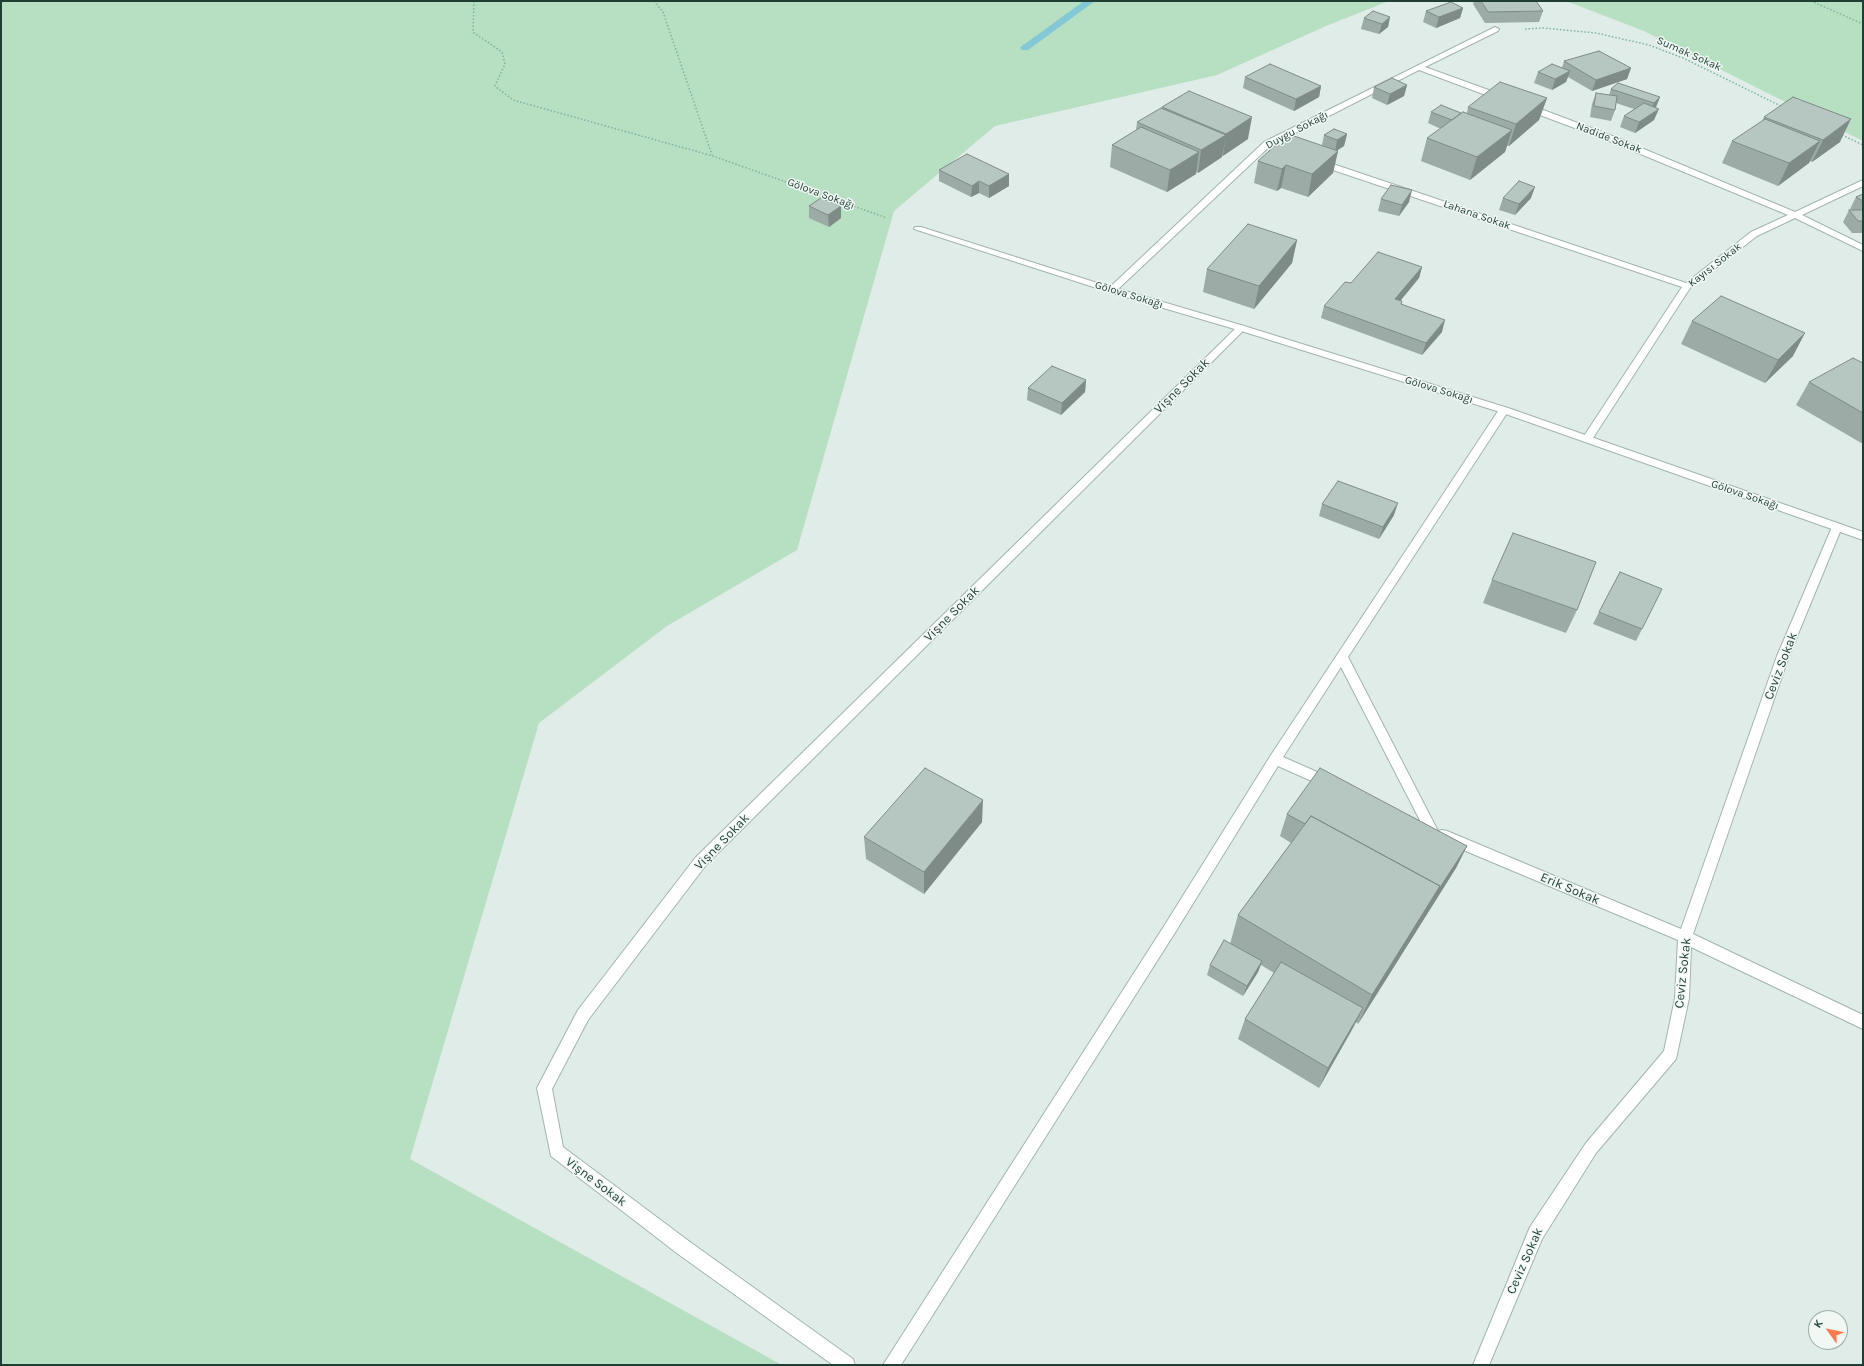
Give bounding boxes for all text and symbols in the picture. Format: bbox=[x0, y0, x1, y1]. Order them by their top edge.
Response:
street label: Sumak Sokak bbox=[1655, 34, 1723, 74]
street label: Duygu Sokağı bbox=[1264, 108, 1330, 152]
street label: Nadide Sokak bbox=[1574, 119, 1644, 157]
street label: Gölova Sokağı bbox=[785, 176, 857, 212]
street label: Lahana Sokak bbox=[1442, 197, 1512, 233]
street label: Kayısı Sokak bbox=[1686, 240, 1744, 290]
street label: Gölova Sokağı bbox=[1093, 278, 1165, 312]
street label: Vişne Sokak bbox=[1151, 355, 1213, 417]
street label: Gölova Sokağı bbox=[1403, 373, 1475, 407]
street label: Gölova Sokağı bbox=[1709, 477, 1781, 513]
street label: Vişne Sokak bbox=[921, 583, 983, 645]
street label: Ceviz Sokak bbox=[1761, 630, 1801, 702]
street label: Vişne Sokak bbox=[691, 811, 753, 873]
street label: Erik Sokak bbox=[1538, 869, 1602, 909]
street label: Ceviz Sokak bbox=[1672, 937, 1694, 1009]
street label: Vişne Sokak bbox=[562, 1154, 630, 1210]
street label: Ceviz Sokak bbox=[1503, 1225, 1547, 1297]
north arrow bbox=[1808, 1310, 1848, 1350]
text: K bbox=[1811, 1317, 1826, 1330]

